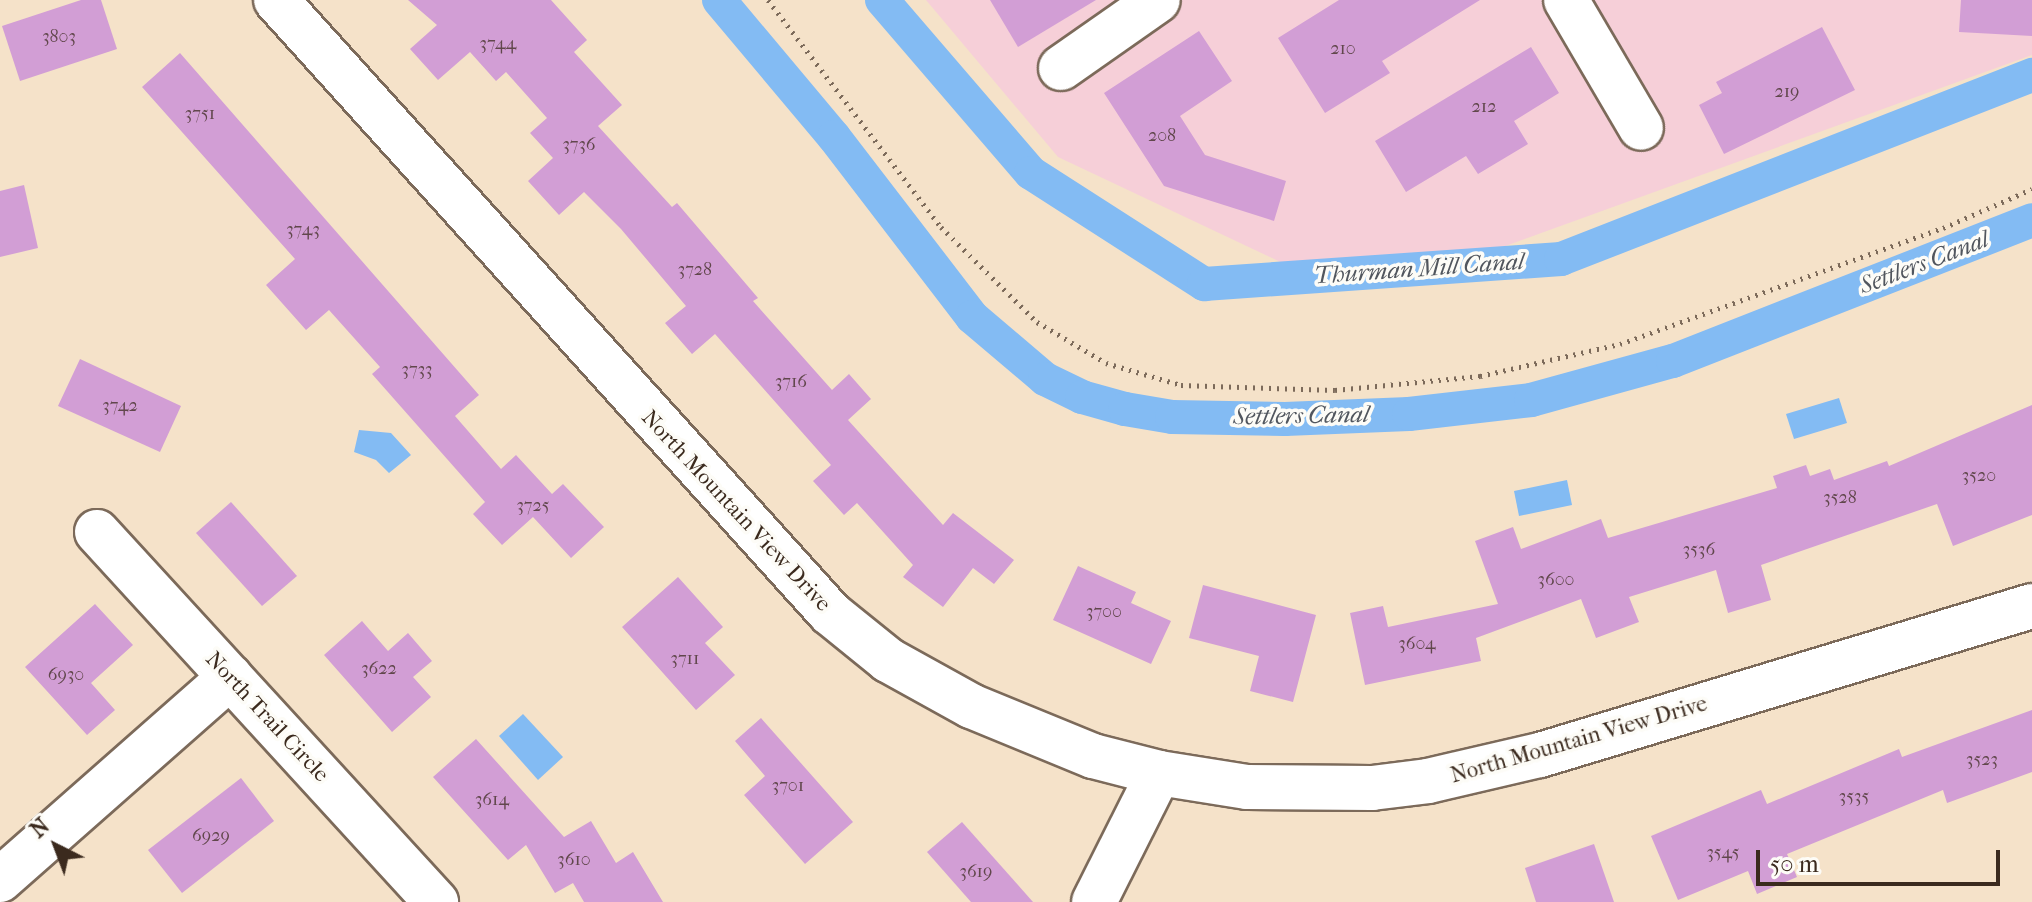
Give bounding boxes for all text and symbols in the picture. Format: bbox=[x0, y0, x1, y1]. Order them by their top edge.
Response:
house number: 3803 bbox=[42, 26, 76, 48]
house number: 3744 bbox=[480, 33, 516, 55]
house number: 210 bbox=[1330, 38, 1356, 60]
house number: 219 bbox=[1774, 81, 1800, 103]
house number: 212 bbox=[1472, 96, 1496, 118]
house number: 3751 bbox=[185, 103, 215, 125]
house number: 208 bbox=[1148, 125, 1176, 147]
house number: 3736 bbox=[562, 134, 596, 156]
house number: 3743 bbox=[286, 219, 320, 241]
water label: Settlers Canal bbox=[1855, 225, 1993, 301]
water label: Thurman Mill Canal bbox=[1313, 247, 1525, 291]
house number: 3728 bbox=[678, 259, 712, 281]
house number: 3733 bbox=[402, 359, 432, 381]
house number: 3716 bbox=[775, 371, 807, 393]
house number: 3742 bbox=[102, 395, 138, 417]
water label: Settlers Canal bbox=[1233, 400, 1369, 432]
street label: North Mountain View Drive bbox=[636, 405, 836, 617]
house number: 3520 bbox=[1962, 465, 1996, 487]
house number: 3528 bbox=[1823, 487, 1857, 509]
house number: 3725 bbox=[516, 495, 550, 517]
house number: 3536 bbox=[1683, 539, 1715, 561]
house number: 3600 bbox=[1538, 569, 1574, 591]
house number: 3700 bbox=[1086, 601, 1122, 623]
house number: 3604 bbox=[1398, 633, 1436, 655]
street label: North Trail Circle bbox=[200, 646, 334, 788]
house number: 3711 bbox=[671, 648, 699, 670]
house number: 3622 bbox=[361, 658, 397, 680]
house number: 6930 bbox=[48, 664, 84, 686]
street label: North Mountain View Drive bbox=[1448, 691, 1710, 789]
house number: 3523 bbox=[1966, 749, 1998, 771]
house number: 3701 bbox=[772, 775, 804, 797]
house number: 3535 bbox=[1839, 786, 1869, 808]
house number: 3614 bbox=[475, 789, 509, 811]
north arrow bbox=[16, 806, 96, 886]
text: N bbox=[25, 813, 55, 843]
house number: 6929 bbox=[192, 825, 230, 847]
scale bar bbox=[1760, 834, 2004, 884]
house number: 3545 bbox=[1706, 842, 1740, 864]
house number: 3610 bbox=[557, 849, 591, 871]
text: 50 m bbox=[1770, 850, 1819, 878]
house number: 3619 bbox=[960, 861, 992, 883]

